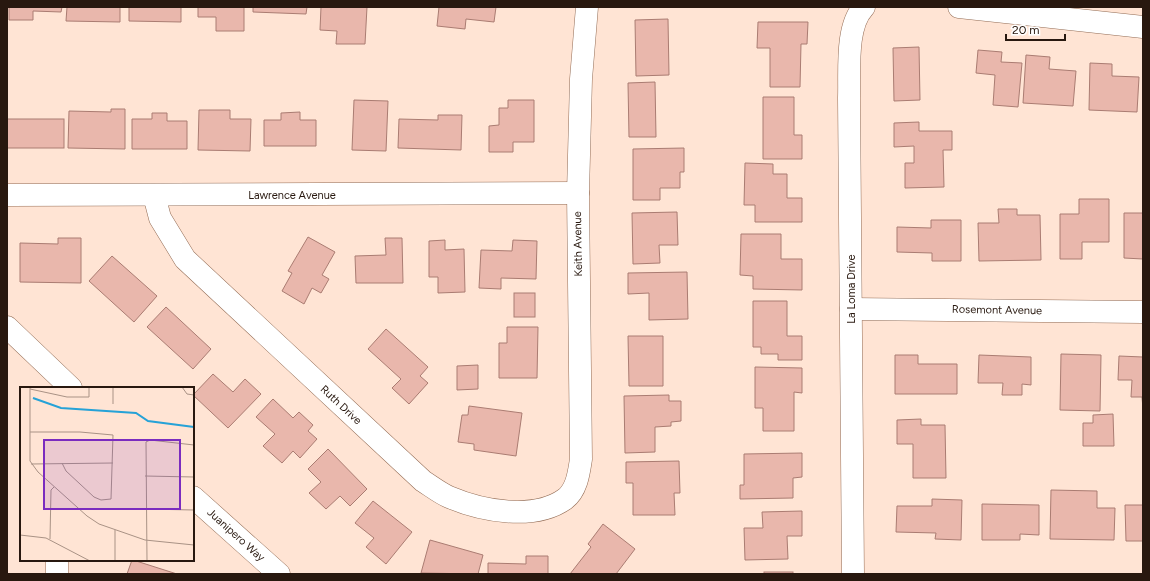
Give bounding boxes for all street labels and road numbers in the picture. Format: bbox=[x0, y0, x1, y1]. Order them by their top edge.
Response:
street label: Lawrence Avenue bbox=[248, 189, 336, 202]
street label: Keith Avenue bbox=[571, 211, 585, 277]
street label: La Loma Drive bbox=[845, 254, 858, 324]
street label: Rosemont Avenue bbox=[952, 303, 1042, 317]
street label: Ruth Drive bbox=[318, 383, 364, 427]
street label: Juanipero Way bbox=[205, 506, 268, 564]

